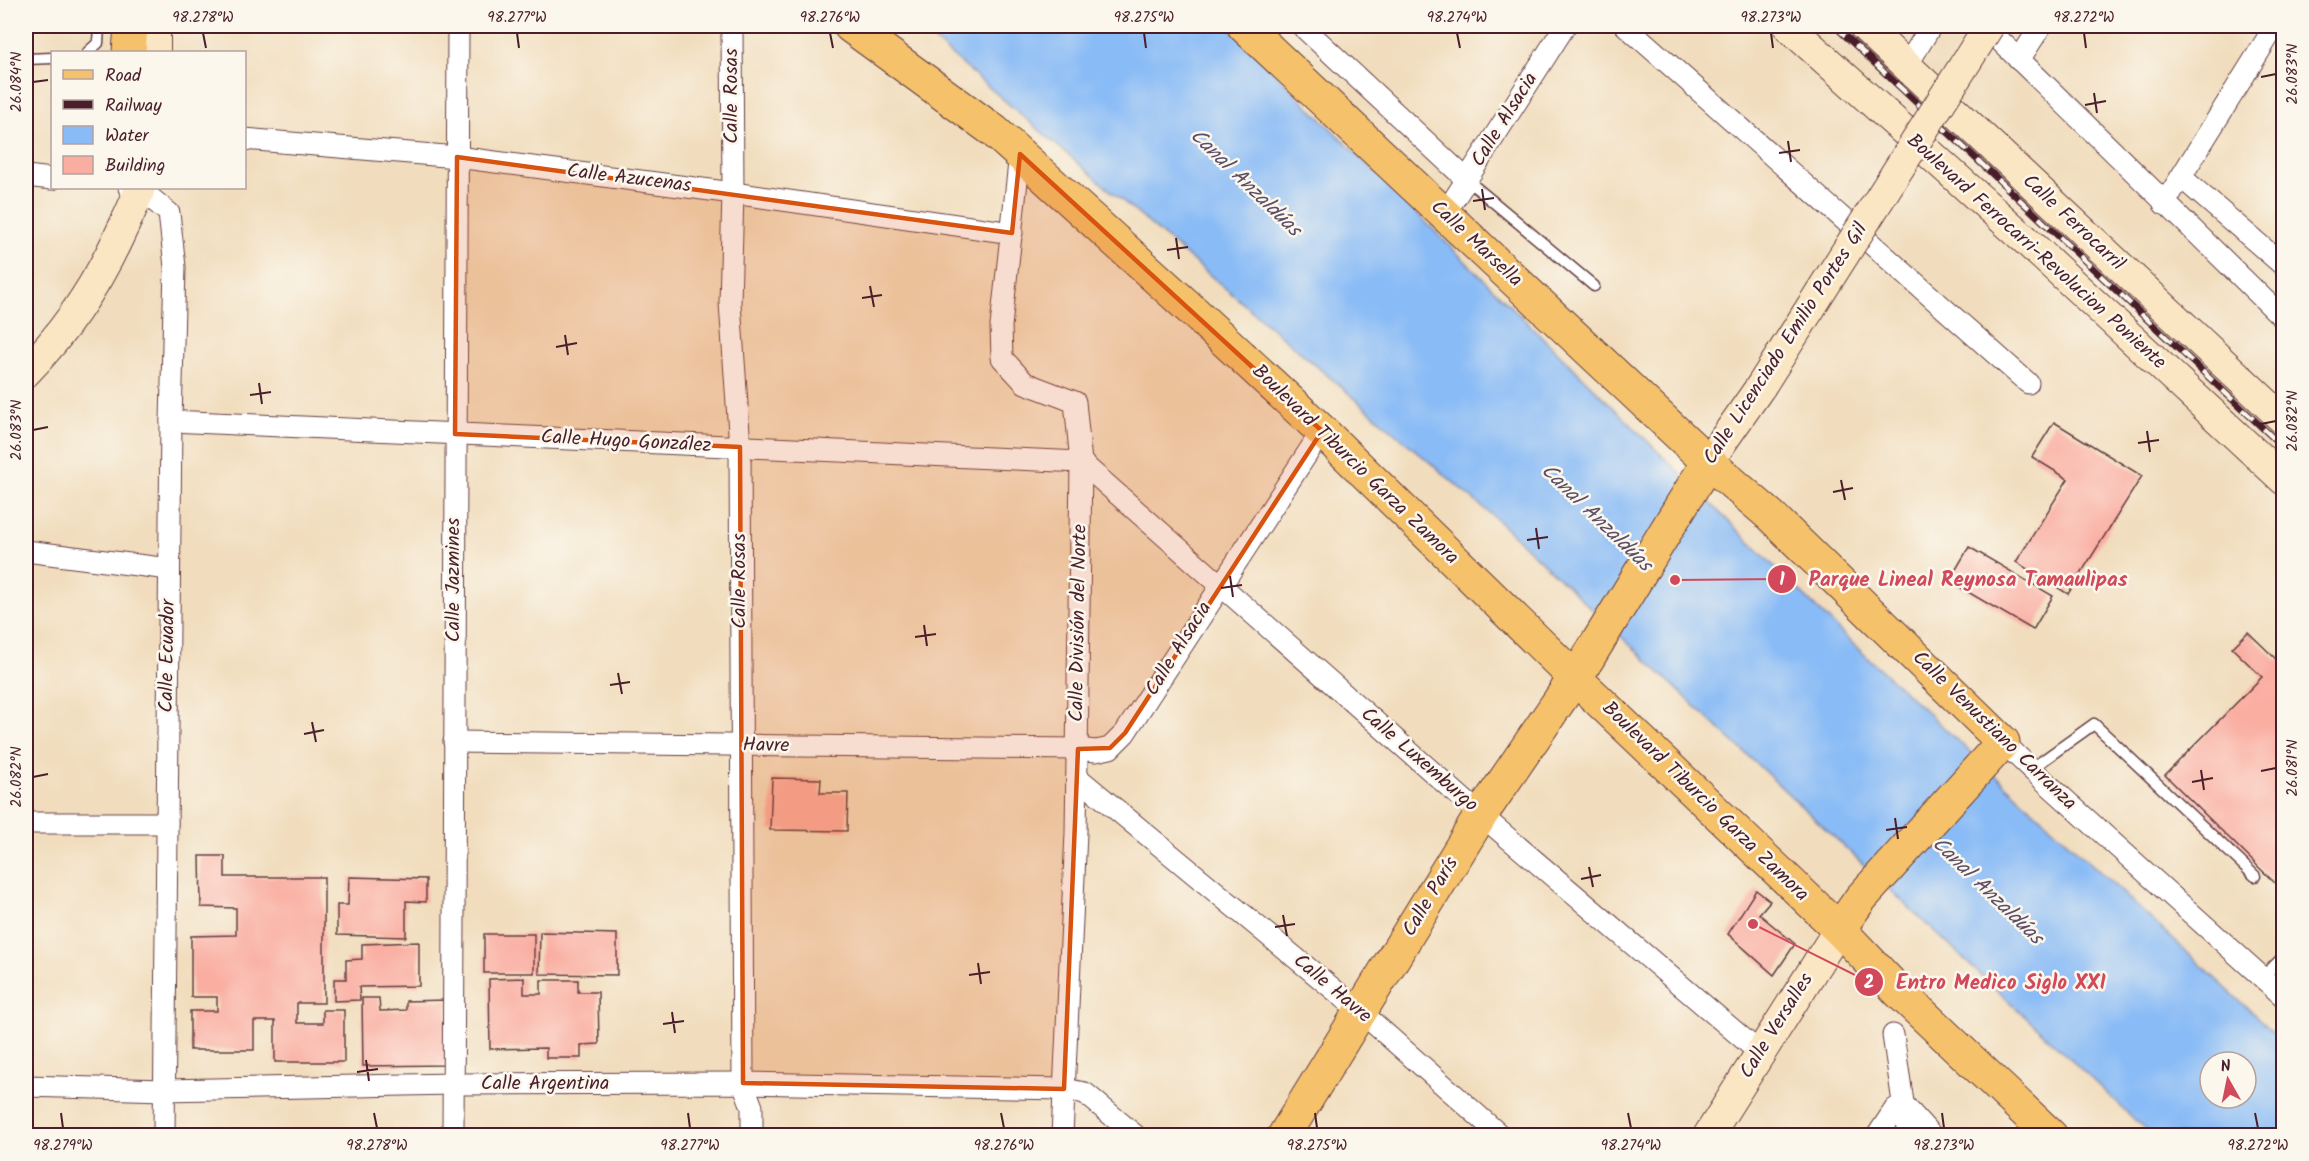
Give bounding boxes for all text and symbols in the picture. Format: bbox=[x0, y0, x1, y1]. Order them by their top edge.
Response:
text: 98.278°W bbox=[172, 6, 234, 30]
text: 98.277°W bbox=[487, 6, 547, 30]
text: 98.276°W bbox=[800, 6, 861, 30]
text: 98.275°W bbox=[1114, 6, 1174, 30]
text: 98.274°W bbox=[1427, 6, 1488, 30]
text: 98.273°W bbox=[1741, 6, 1802, 30]
text: 98.272°W bbox=[2053, 6, 2115, 30]
text: 26.083°N bbox=[2281, 44, 2305, 104]
street label: Calle Rosas bbox=[716, 48, 748, 144]
legend bbox=[51, 51, 246, 189]
text: 26.084°N bbox=[5, 52, 29, 112]
text: Road bbox=[105, 62, 142, 91]
street label: Calle Alsacia bbox=[1463, 66, 1547, 174]
text: Railway bbox=[105, 92, 162, 121]
water label: Canal Anzaldúas bbox=[1182, 121, 1310, 247]
text: Water bbox=[105, 122, 150, 151]
street label: Boulevard Ferrocarri-Revolucion Poniente bbox=[1899, 126, 2173, 378]
text: Building bbox=[105, 152, 165, 181]
street label: Calle Azucenas bbox=[565, 155, 694, 203]
street label: Calle Ferrocarril bbox=[2014, 167, 2132, 279]
street label: Calle Marsella bbox=[1422, 193, 1530, 295]
street label: Calle Licenciado Emilio Portes Gil bbox=[1695, 216, 1877, 472]
street label: Boulevard Tiburcio Garza Zamora bbox=[1244, 357, 1466, 573]
text: 26.082°N bbox=[2281, 390, 2305, 452]
text: 26.083°N bbox=[5, 400, 29, 460]
street label: Calle Hugo González bbox=[540, 422, 712, 462]
water label: Canal Anzaldúas bbox=[1533, 456, 1661, 582]
street label: Calle Jazmines bbox=[438, 517, 470, 642]
street label: Calle División del Norte bbox=[1061, 524, 1097, 722]
street label: Calle Rosas bbox=[724, 533, 756, 629]
callout: Parque Lineal Reynosa Tamaulipas bbox=[1767, 560, 2140, 599]
text: Parque Lineal Reynosa Tamaulipas bbox=[1808, 564, 2128, 597]
text: 1 bbox=[1779, 566, 1785, 595]
street label: Calle Alsacia bbox=[1137, 595, 1221, 703]
street label: Calle Ecuador bbox=[151, 598, 185, 713]
street label: Calle Venustiano Carranza bbox=[1904, 643, 2084, 819]
street label: Boulevard Tiburcio Garza Zamora bbox=[1594, 694, 1816, 910]
street label: Calle Luxemburgo bbox=[1353, 700, 1485, 820]
street label: Havre bbox=[742, 730, 790, 762]
text: 26.081°N bbox=[2281, 739, 2305, 797]
text: 26.082°N bbox=[5, 746, 29, 808]
water label: Canal Anzaldúas bbox=[1924, 829, 2052, 955]
street label: Calle París bbox=[1395, 850, 1468, 943]
street label: Calle Havre bbox=[1285, 946, 1379, 1032]
callout: Entro Medico Siglo XXI bbox=[1854, 962, 2118, 1001]
street label: Calle Versalles bbox=[1732, 966, 1823, 1085]
text: Entro Medico Siglo XXI bbox=[1896, 967, 2106, 1000]
text: 2 bbox=[1864, 969, 1874, 998]
north arrow bbox=[2198, 1050, 2258, 1110]
text: N bbox=[2219, 1054, 2233, 1080]
street label: Calle Argentina bbox=[481, 1068, 609, 1100]
text: 98.279°W bbox=[33, 1134, 93, 1158]
text: 98.278°W bbox=[346, 1134, 408, 1158]
text: 98.277°W bbox=[660, 1134, 720, 1158]
text: 98.276°W bbox=[974, 1134, 1035, 1158]
text: 98.275°W bbox=[1287, 1134, 1347, 1158]
text: 98.274°W bbox=[1601, 1134, 1662, 1158]
text: 98.273°W bbox=[1914, 1134, 1975, 1158]
text: 98.272°W bbox=[2227, 1134, 2289, 1158]

